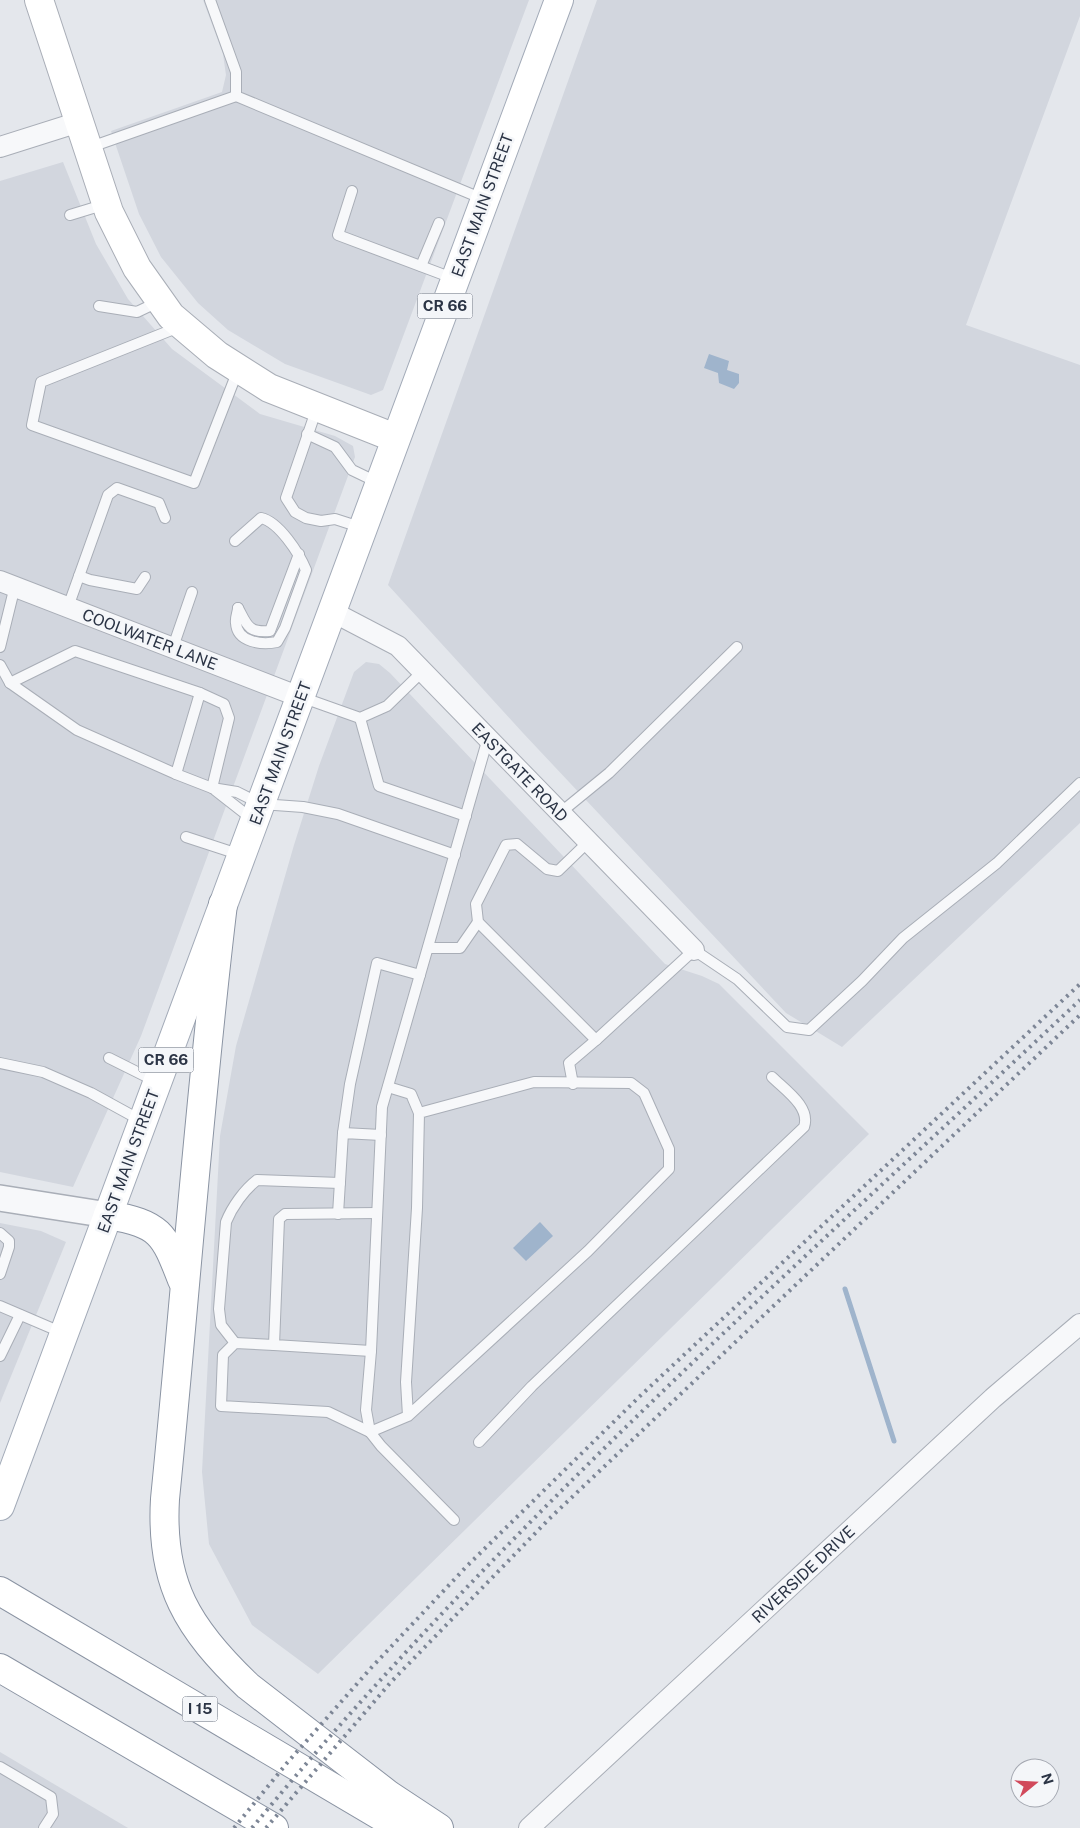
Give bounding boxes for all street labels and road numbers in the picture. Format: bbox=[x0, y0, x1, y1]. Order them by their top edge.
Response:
street label: EAST MAIN STREET bbox=[448, 130, 517, 280]
road number: CR 66 bbox=[418, 294, 472, 318]
street label: COOLWATER LANE bbox=[80, 605, 220, 674]
street label: EAST MAIN STREET bbox=[246, 678, 315, 828]
street label: EASTGATE ROAD bbox=[468, 719, 572, 826]
road number: CR 66 bbox=[138, 1048, 194, 1072]
street label: EAST MAIN STREET bbox=[94, 1086, 163, 1236]
street label: RIVERSIDE DRIVE bbox=[748, 1522, 859, 1627]
road number: I 15 bbox=[182, 1696, 218, 1722]

